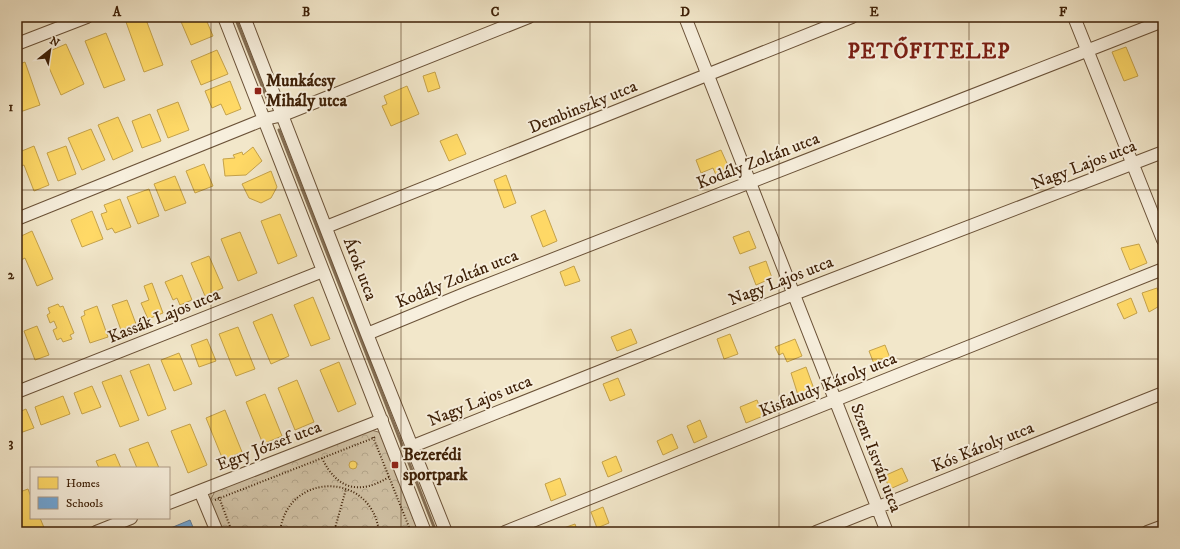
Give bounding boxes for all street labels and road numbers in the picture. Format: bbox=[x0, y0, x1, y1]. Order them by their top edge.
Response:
street label: Dembinszky utca bbox=[526, 75, 641, 139]
street label: Kodály Zoltán utca bbox=[693, 127, 823, 195]
street label: Nagy Lajos utca bbox=[1029, 135, 1140, 195]
street label: Árok utca bbox=[338, 234, 383, 304]
street label: Kodály Zoltán utca bbox=[393, 244, 522, 314]
street label: Nagy Lajos utca bbox=[726, 251, 837, 311]
street label: Kassák Lajos utca bbox=[105, 283, 224, 349]
street label: Kisfaludy Károly utca bbox=[756, 347, 901, 423]
street label: Nagy Lajos utca bbox=[425, 370, 536, 432]
street label: Szent István utca bbox=[845, 401, 907, 516]
street label: Egry József utca bbox=[214, 416, 325, 476]
street label: Kós Károly utca bbox=[929, 416, 1038, 477]

